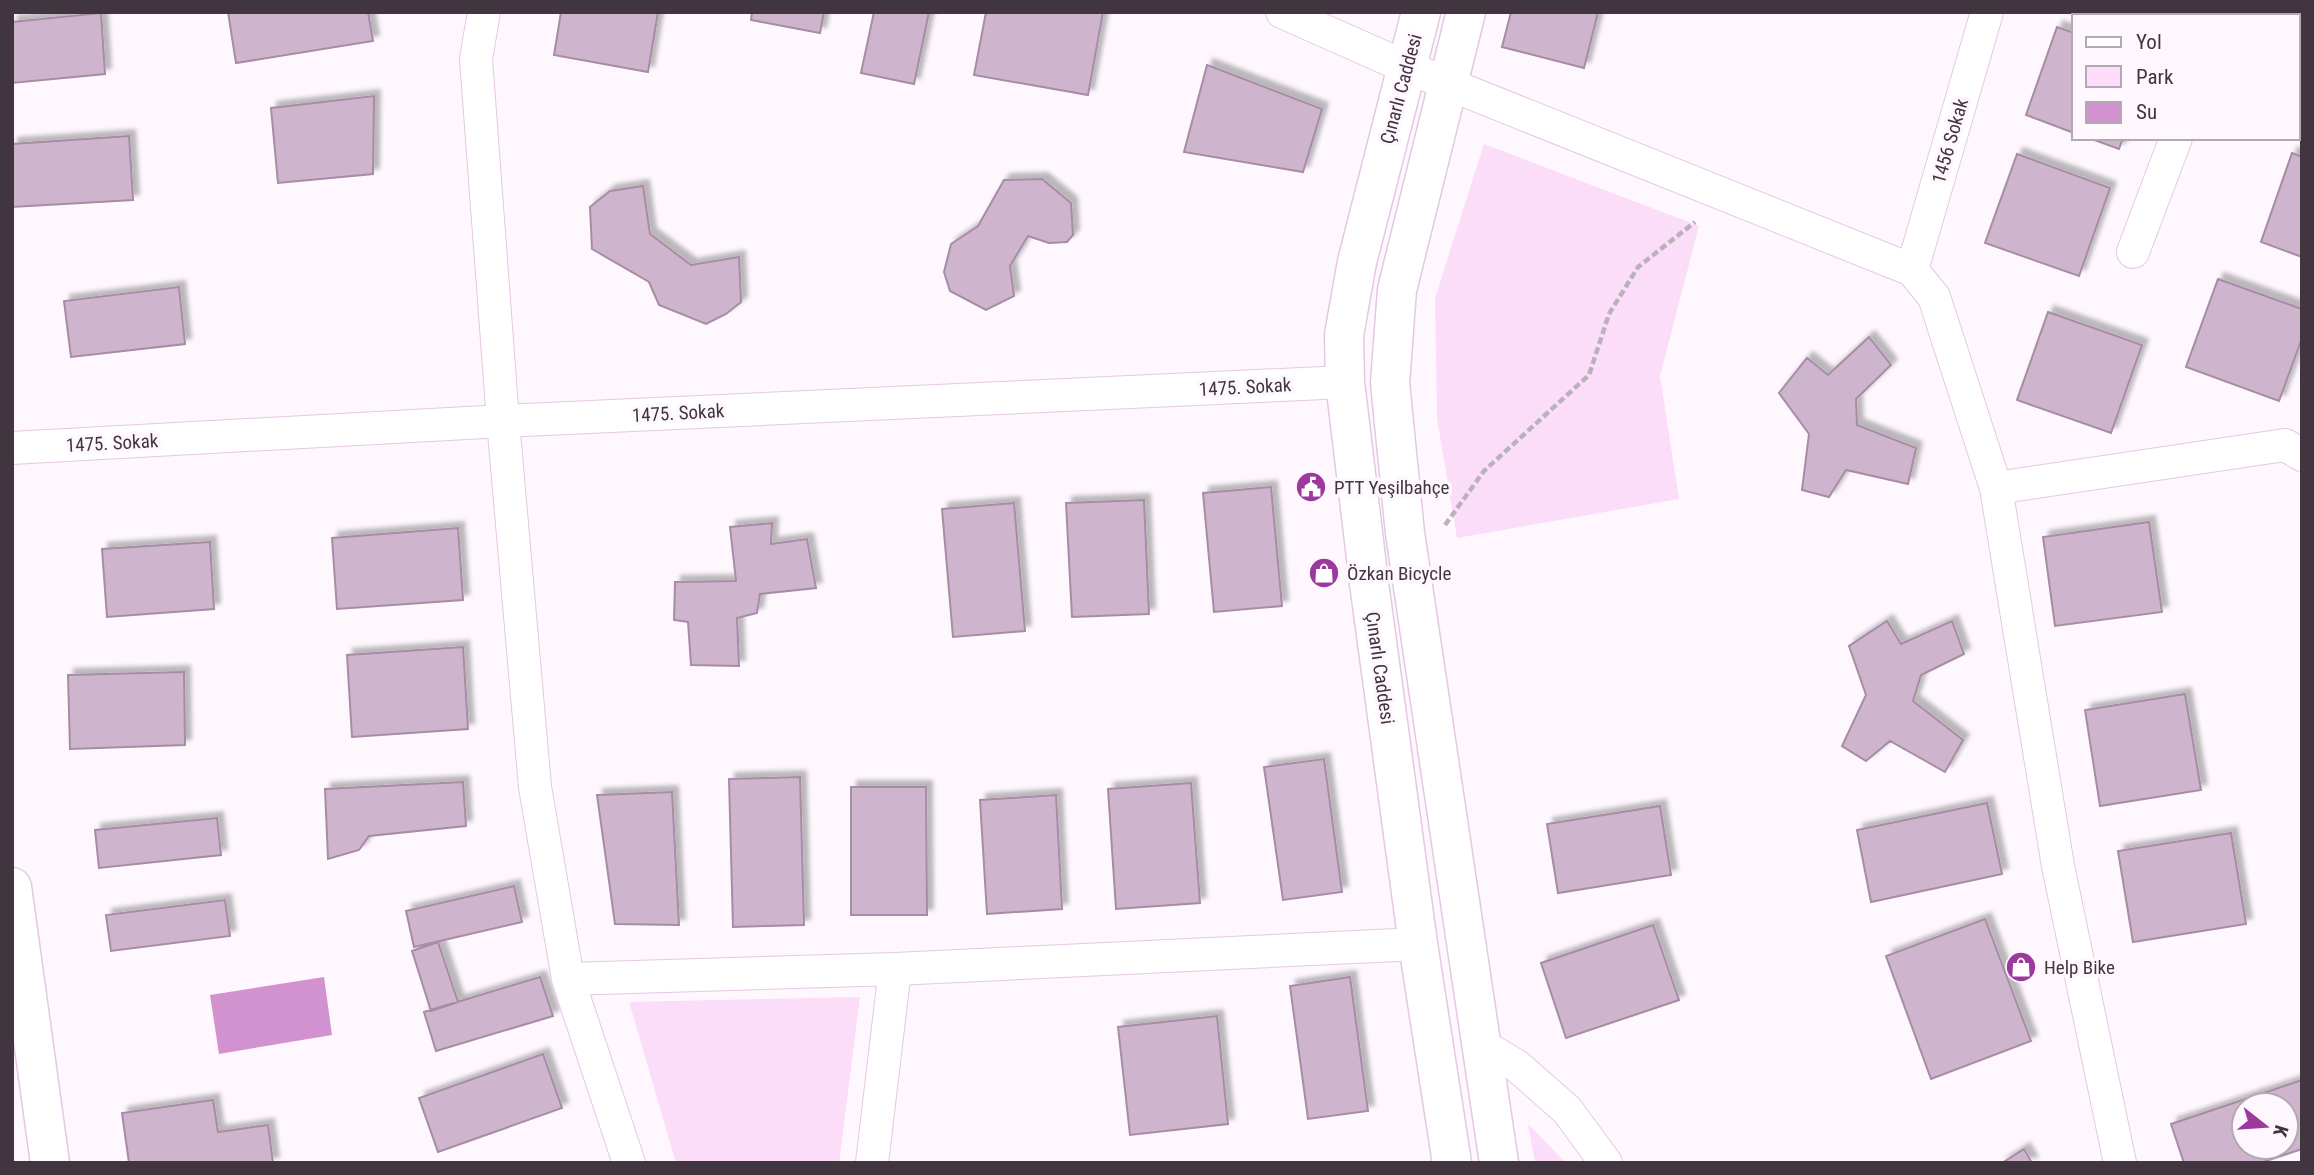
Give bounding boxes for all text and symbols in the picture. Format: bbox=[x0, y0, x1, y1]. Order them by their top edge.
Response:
legend bbox=[2072, 14, 2300, 140]
text: Yol bbox=[2136, 30, 2162, 54]
street label: Çınarlı Caddesi bbox=[1375, 31, 1427, 147]
text: Park bbox=[2136, 65, 2174, 89]
street label: 1456 Sokak bbox=[1927, 95, 1973, 186]
text: Su bbox=[2136, 100, 2157, 124]
street label: 1475. Sokak bbox=[1198, 373, 1292, 401]
street label: 1475. Sokak bbox=[631, 399, 725, 427]
street label: 1475. Sokak bbox=[65, 429, 159, 457]
public building icon: PTT Yeşilbahçe bbox=[1294, 470, 1328, 504]
place label: PTT Yeşilbahçe bbox=[1334, 476, 1450, 499]
shop icon: Özkan Bicycle bbox=[1307, 556, 1341, 590]
place label: Özkan Bicycle bbox=[1347, 562, 1451, 585]
street label: Çınarlı Caddesi bbox=[1361, 610, 1399, 726]
shop icon: Help Bike bbox=[2004, 950, 2038, 984]
place label: Help Bike bbox=[2044, 956, 2115, 979]
north arrow bbox=[2230, 1091, 2300, 1161]
text: K bbox=[2268, 1122, 2293, 1140]

